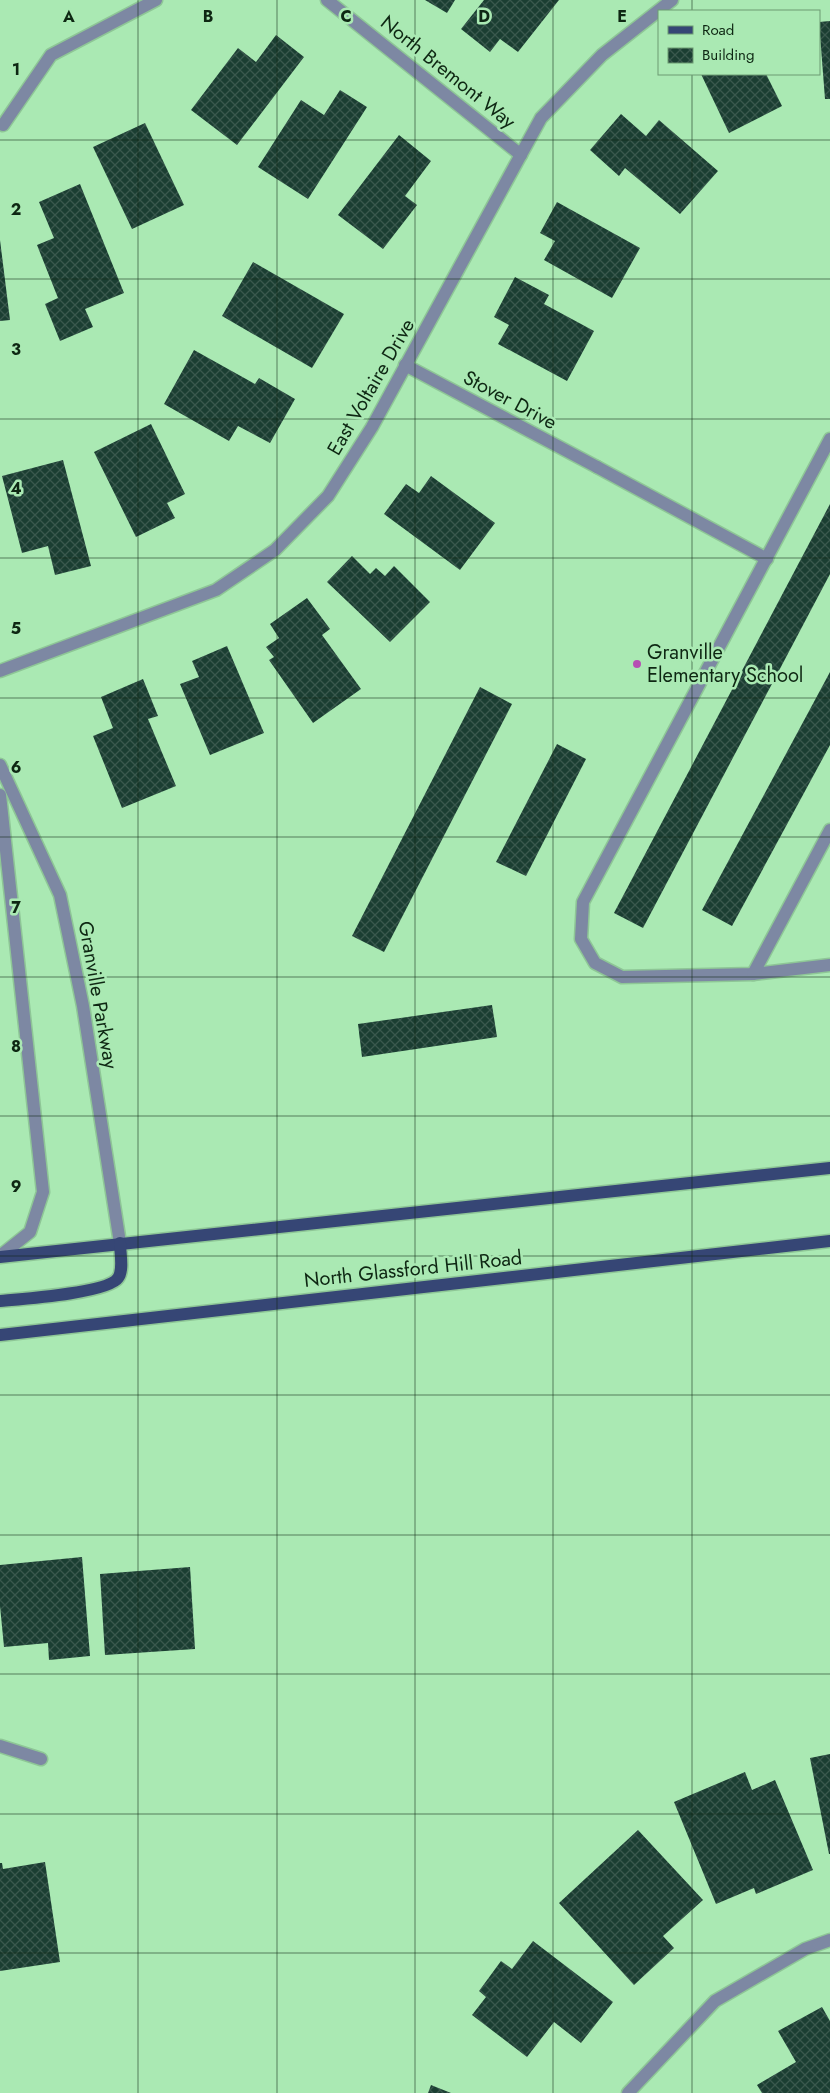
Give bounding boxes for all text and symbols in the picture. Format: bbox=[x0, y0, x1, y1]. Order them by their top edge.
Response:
text: A bbox=[62, 5, 75, 28]
text: B bbox=[203, 5, 213, 28]
text: C bbox=[340, 5, 352, 28]
text: D bbox=[478, 5, 490, 28]
text: E bbox=[617, 5, 627, 28]
street label: North Bremont Way bbox=[374, 8, 522, 136]
legend bbox=[658, 10, 820, 75]
text: Road bbox=[702, 19, 734, 41]
text: Building bbox=[702, 44, 754, 66]
text: 1 bbox=[12, 58, 20, 81]
text: 2 bbox=[11, 198, 21, 221]
street label: East Voltaire Drive bbox=[320, 313, 422, 461]
text: 3 bbox=[11, 338, 21, 361]
street label: Stover Drive bbox=[458, 363, 562, 437]
text: 4 bbox=[10, 477, 22, 500]
text: 5 bbox=[11, 617, 21, 640]
place label: Granville Elementary School bbox=[647, 638, 803, 690]
marker: Granville Elementary School bbox=[631, 658, 643, 670]
text: 6 bbox=[11, 756, 21, 779]
text: 7 bbox=[11, 896, 21, 919]
street label: Granville Parkway bbox=[71, 919, 125, 1071]
text: 8 bbox=[11, 1035, 21, 1058]
text: 9 bbox=[11, 1175, 21, 1198]
street label: North Glassford Hill Road bbox=[302, 1243, 524, 1295]

